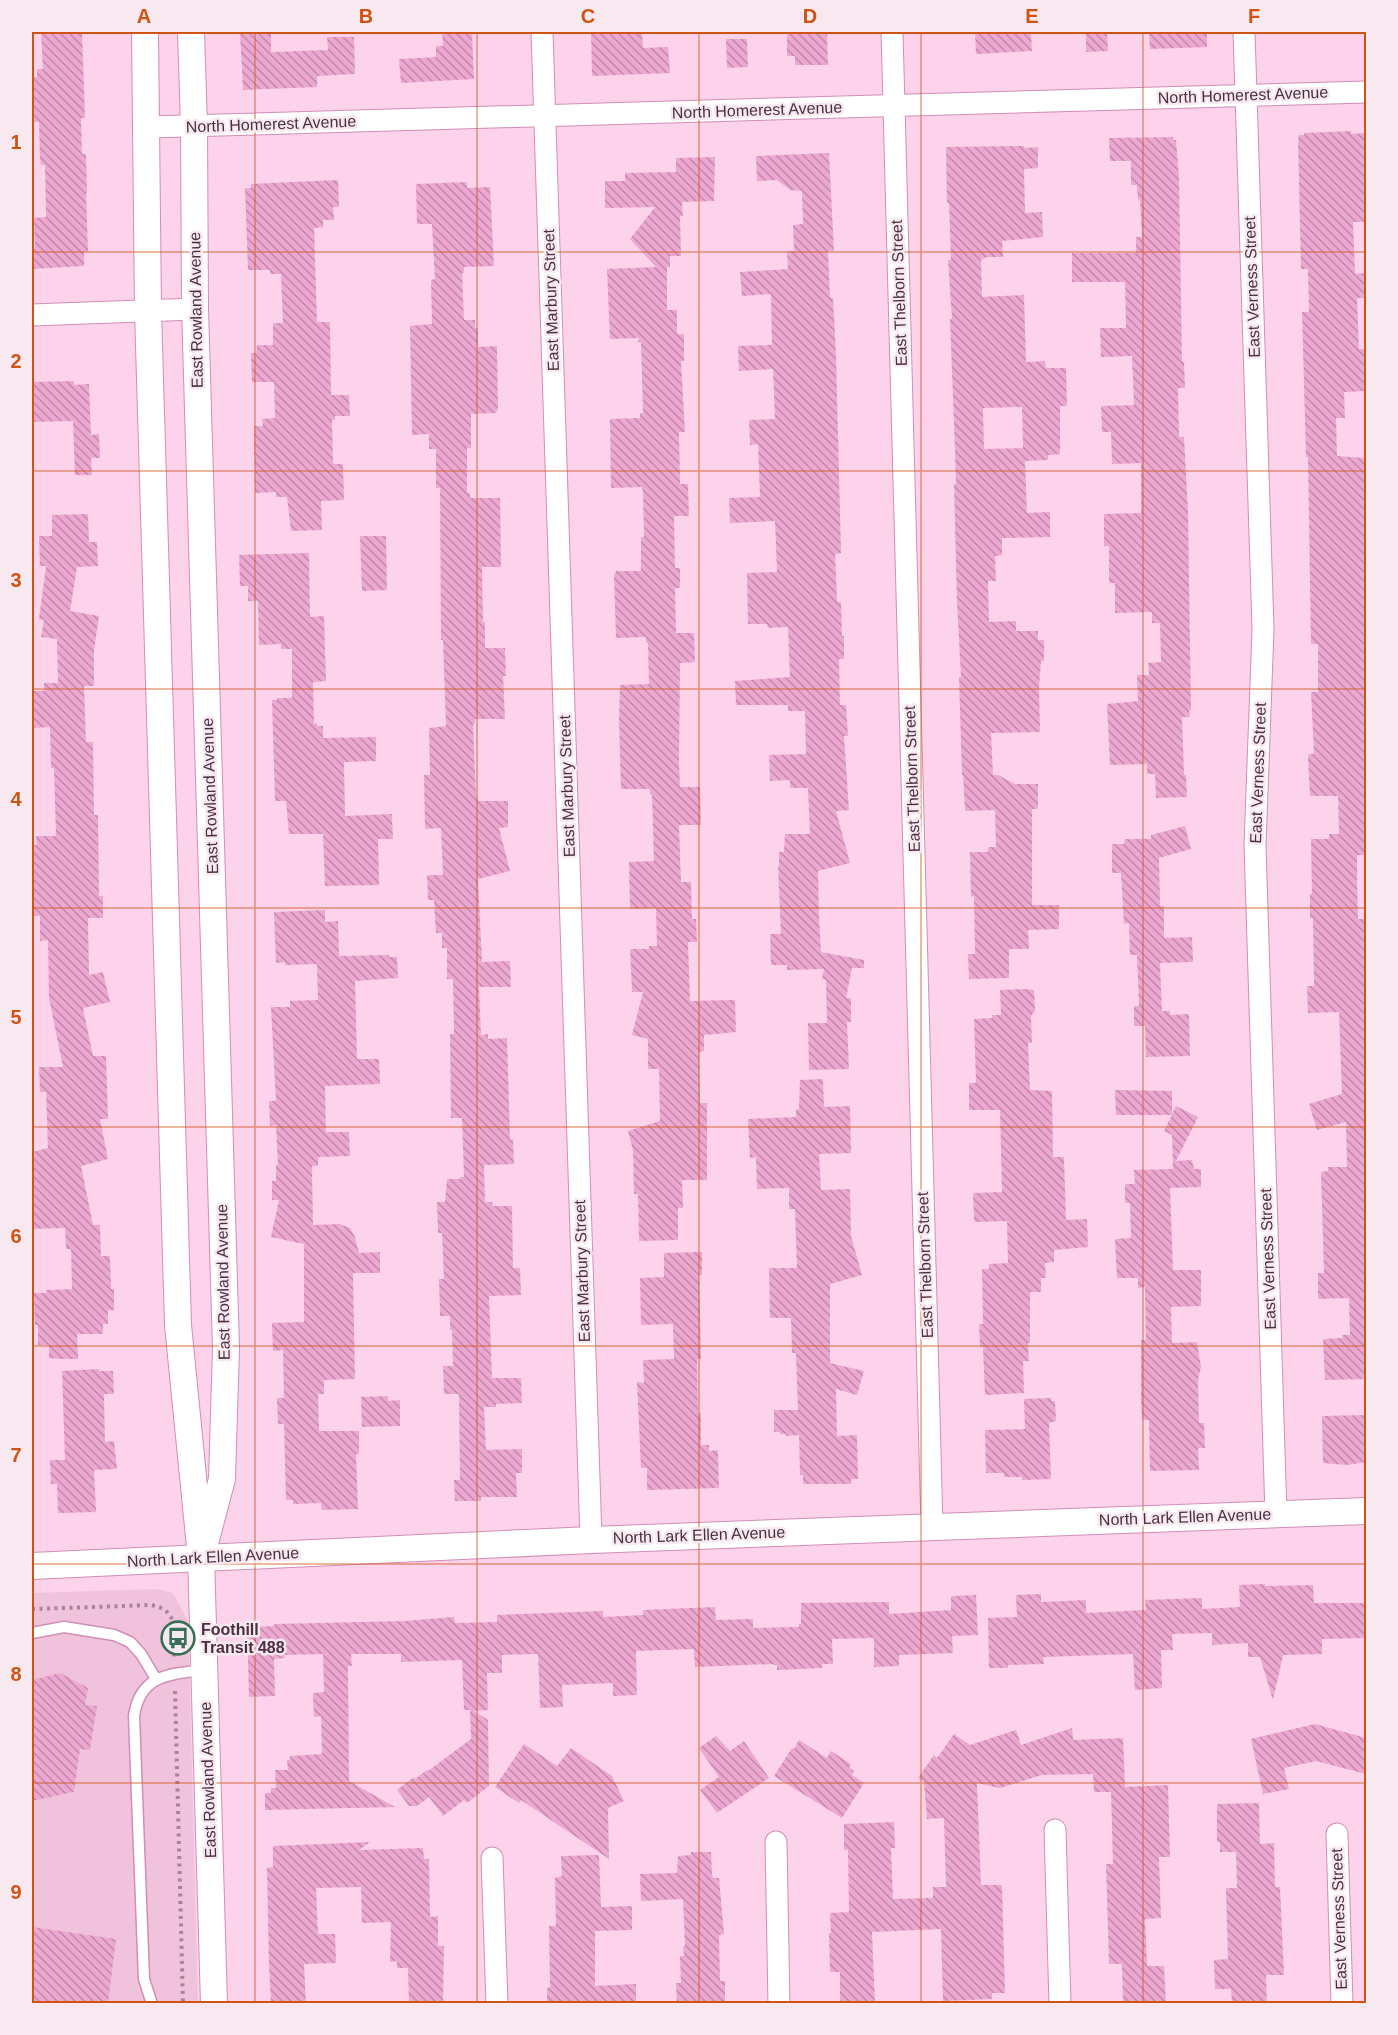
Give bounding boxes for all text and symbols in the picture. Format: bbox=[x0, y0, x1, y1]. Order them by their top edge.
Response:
text: A bbox=[137, 5, 151, 27]
text: B bbox=[359, 5, 373, 27]
text: C bbox=[581, 5, 595, 27]
text: D bbox=[803, 5, 817, 27]
text: E bbox=[1025, 5, 1039, 27]
text: F bbox=[1248, 5, 1260, 27]
street label: North Homerest Avenue bbox=[1158, 84, 1329, 106]
street label: North Homerest Avenue bbox=[672, 99, 843, 121]
street label: North Homerest Avenue bbox=[186, 113, 357, 135]
text: 1 bbox=[10, 131, 22, 153]
street label: East Verness Street bbox=[1241, 215, 1263, 358]
street label: East Thelborn Street bbox=[888, 219, 910, 366]
street label: East Marbury Street bbox=[540, 228, 562, 371]
street label: East Rowland Avenue bbox=[186, 232, 206, 388]
text: 2 bbox=[10, 350, 22, 372]
text: 3 bbox=[10, 569, 22, 591]
street label: East Verness Street bbox=[1247, 701, 1269, 844]
street label: East Thelborn Street bbox=[901, 705, 923, 852]
street label: East Marbury Street bbox=[556, 714, 578, 857]
street label: East Rowland Avenue bbox=[199, 718, 221, 874]
text: 4 bbox=[10, 788, 22, 810]
text: 5 bbox=[10, 1006, 22, 1028]
street label: East Verness Street bbox=[1257, 1187, 1279, 1330]
street label: East Thelborn Street bbox=[914, 1191, 936, 1338]
street label: East Marbury Street bbox=[571, 1199, 593, 1342]
street label: East Rowland Avenue bbox=[213, 1204, 233, 1360]
text: 6 bbox=[10, 1225, 22, 1247]
text: 7 bbox=[10, 1444, 22, 1466]
street label: North Lark Ellen Avenue bbox=[1099, 1505, 1271, 1529]
street label: North Lark Ellen Avenue bbox=[613, 1523, 785, 1547]
street label: North Lark Ellen Avenue bbox=[127, 1544, 300, 1570]
bus stop icon: Foothill Transit 488 bbox=[160, 1620, 196, 1656]
place label: Foothill Transit 488 bbox=[201, 1621, 285, 1656]
text: 8 bbox=[10, 1663, 22, 1685]
street label: East Rowland Avenue bbox=[197, 1702, 219, 1858]
street label: East Verness Street bbox=[1328, 1847, 1350, 1990]
text: 9 bbox=[10, 1881, 22, 1903]

